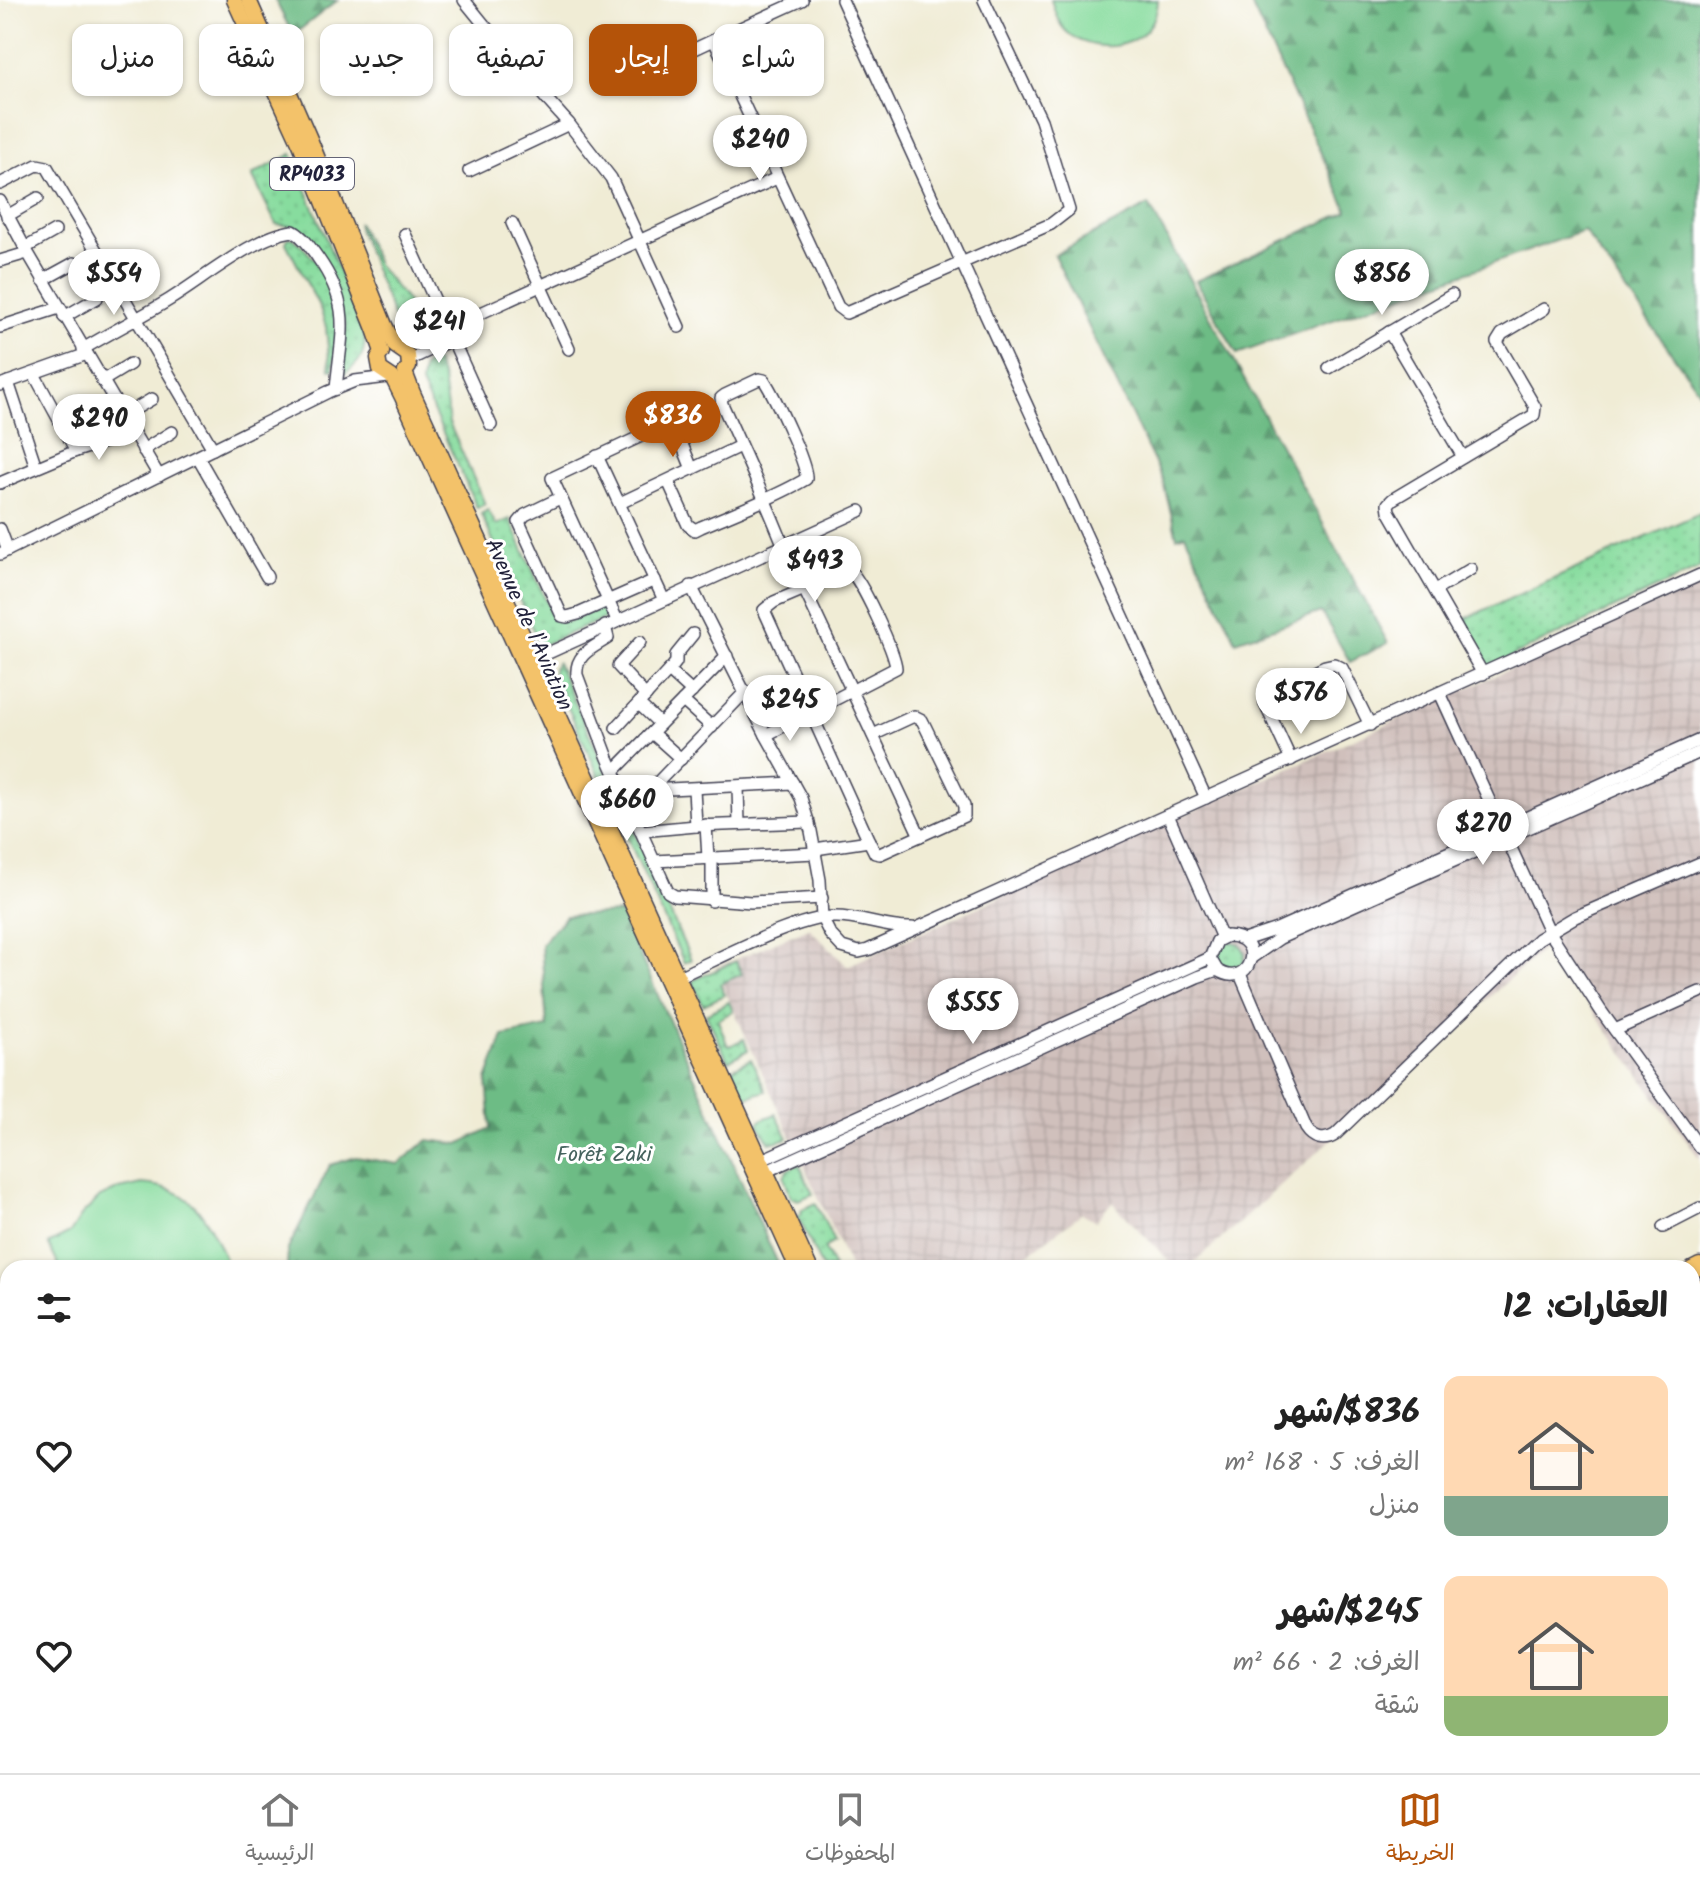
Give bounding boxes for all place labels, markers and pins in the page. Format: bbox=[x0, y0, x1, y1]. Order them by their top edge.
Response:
pin: $240 bbox=[713, 115, 807, 183]
pin: $554 bbox=[67, 249, 161, 317]
pin: $856 bbox=[1335, 249, 1429, 317]
pin: $241 bbox=[392, 297, 486, 365]
pin: $836 bbox=[626, 391, 720, 459]
pin: $290 bbox=[52, 394, 146, 462]
pin: $493 bbox=[768, 536, 862, 604]
pin: $576 bbox=[1254, 668, 1348, 736]
pin: $245 bbox=[743, 675, 837, 743]
pin: $660 bbox=[580, 775, 674, 843]
pin: $270 bbox=[1436, 799, 1530, 867]
pin: $555 bbox=[926, 978, 1020, 1046]

